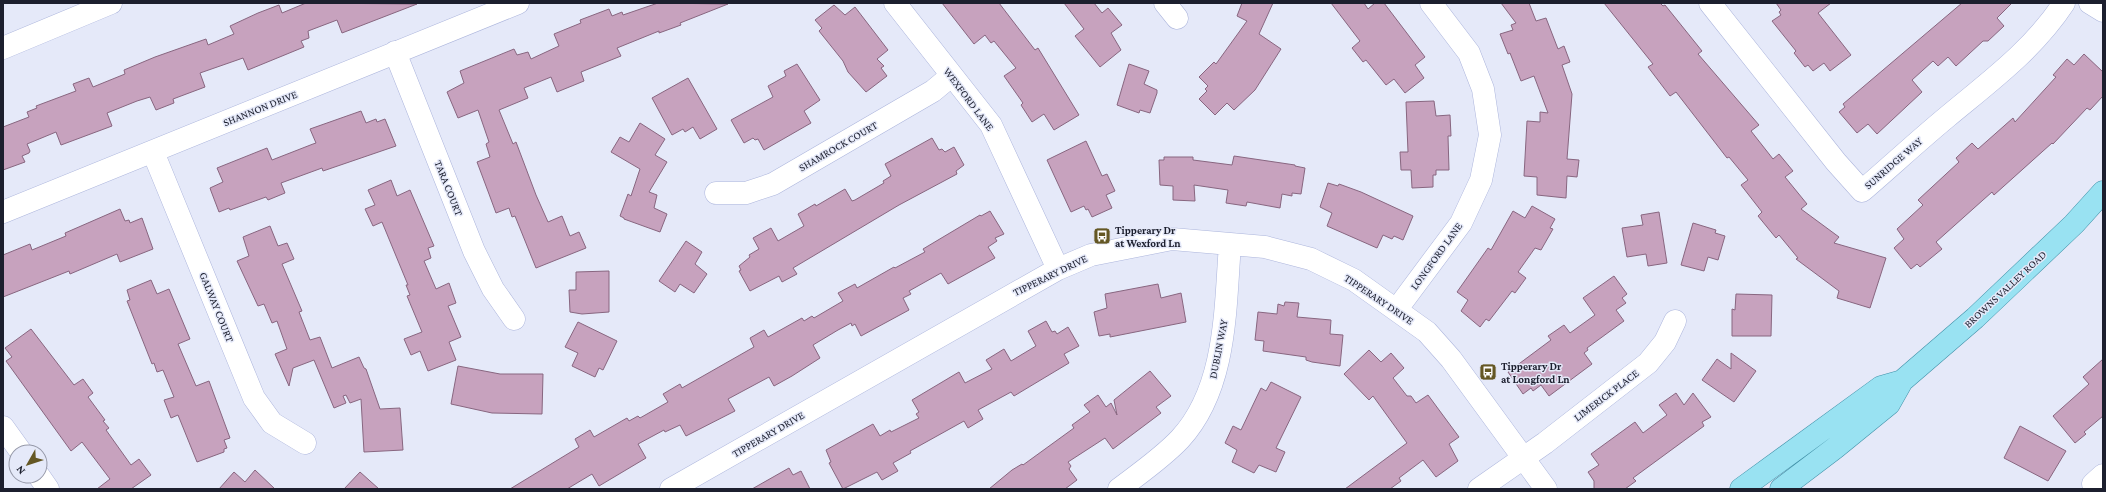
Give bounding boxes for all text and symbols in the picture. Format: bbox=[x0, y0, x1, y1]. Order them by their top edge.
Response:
street label: WEXFORD LANE bbox=[942, 65, 996, 133]
street label: SHANNON DRIVE bbox=[221, 88, 299, 128]
street label: SHAMROCK COURT bbox=[797, 119, 879, 173]
street label: SUNRIDGE WAY bbox=[1862, 135, 1924, 191]
street label: TARA COURT bbox=[432, 159, 466, 217]
street label: LONGFORD LANE bbox=[1408, 220, 1464, 292]
place label: Tipperary Dr at Wexford Ln bbox=[1115, 224, 1181, 249]
bus stop icon: Tipperary Dr at Wexford Ln bbox=[1092, 226, 1112, 246]
street label: BROWNS VALLEY ROAD bbox=[1962, 248, 2048, 330]
street label: TIPPERARY DRIVE bbox=[1011, 252, 1089, 298]
street label: GALWAY COURT bbox=[198, 270, 236, 344]
street label: TIPPERARY DRIVE bbox=[1342, 271, 1416, 327]
street label: DUBLIN WAY bbox=[1206, 318, 1230, 380]
place label: Tipperary Dr at Longford Ln bbox=[1501, 360, 1570, 385]
bus stop icon: Tipperary Dr at Longford Ln bbox=[1478, 362, 1498, 382]
street label: LIMERICK PLACE bbox=[1571, 367, 1641, 423]
street label: TIPPERARY DRIVE bbox=[730, 409, 806, 459]
north arrow bbox=[8, 444, 48, 484]
text: N bbox=[13, 463, 27, 477]

